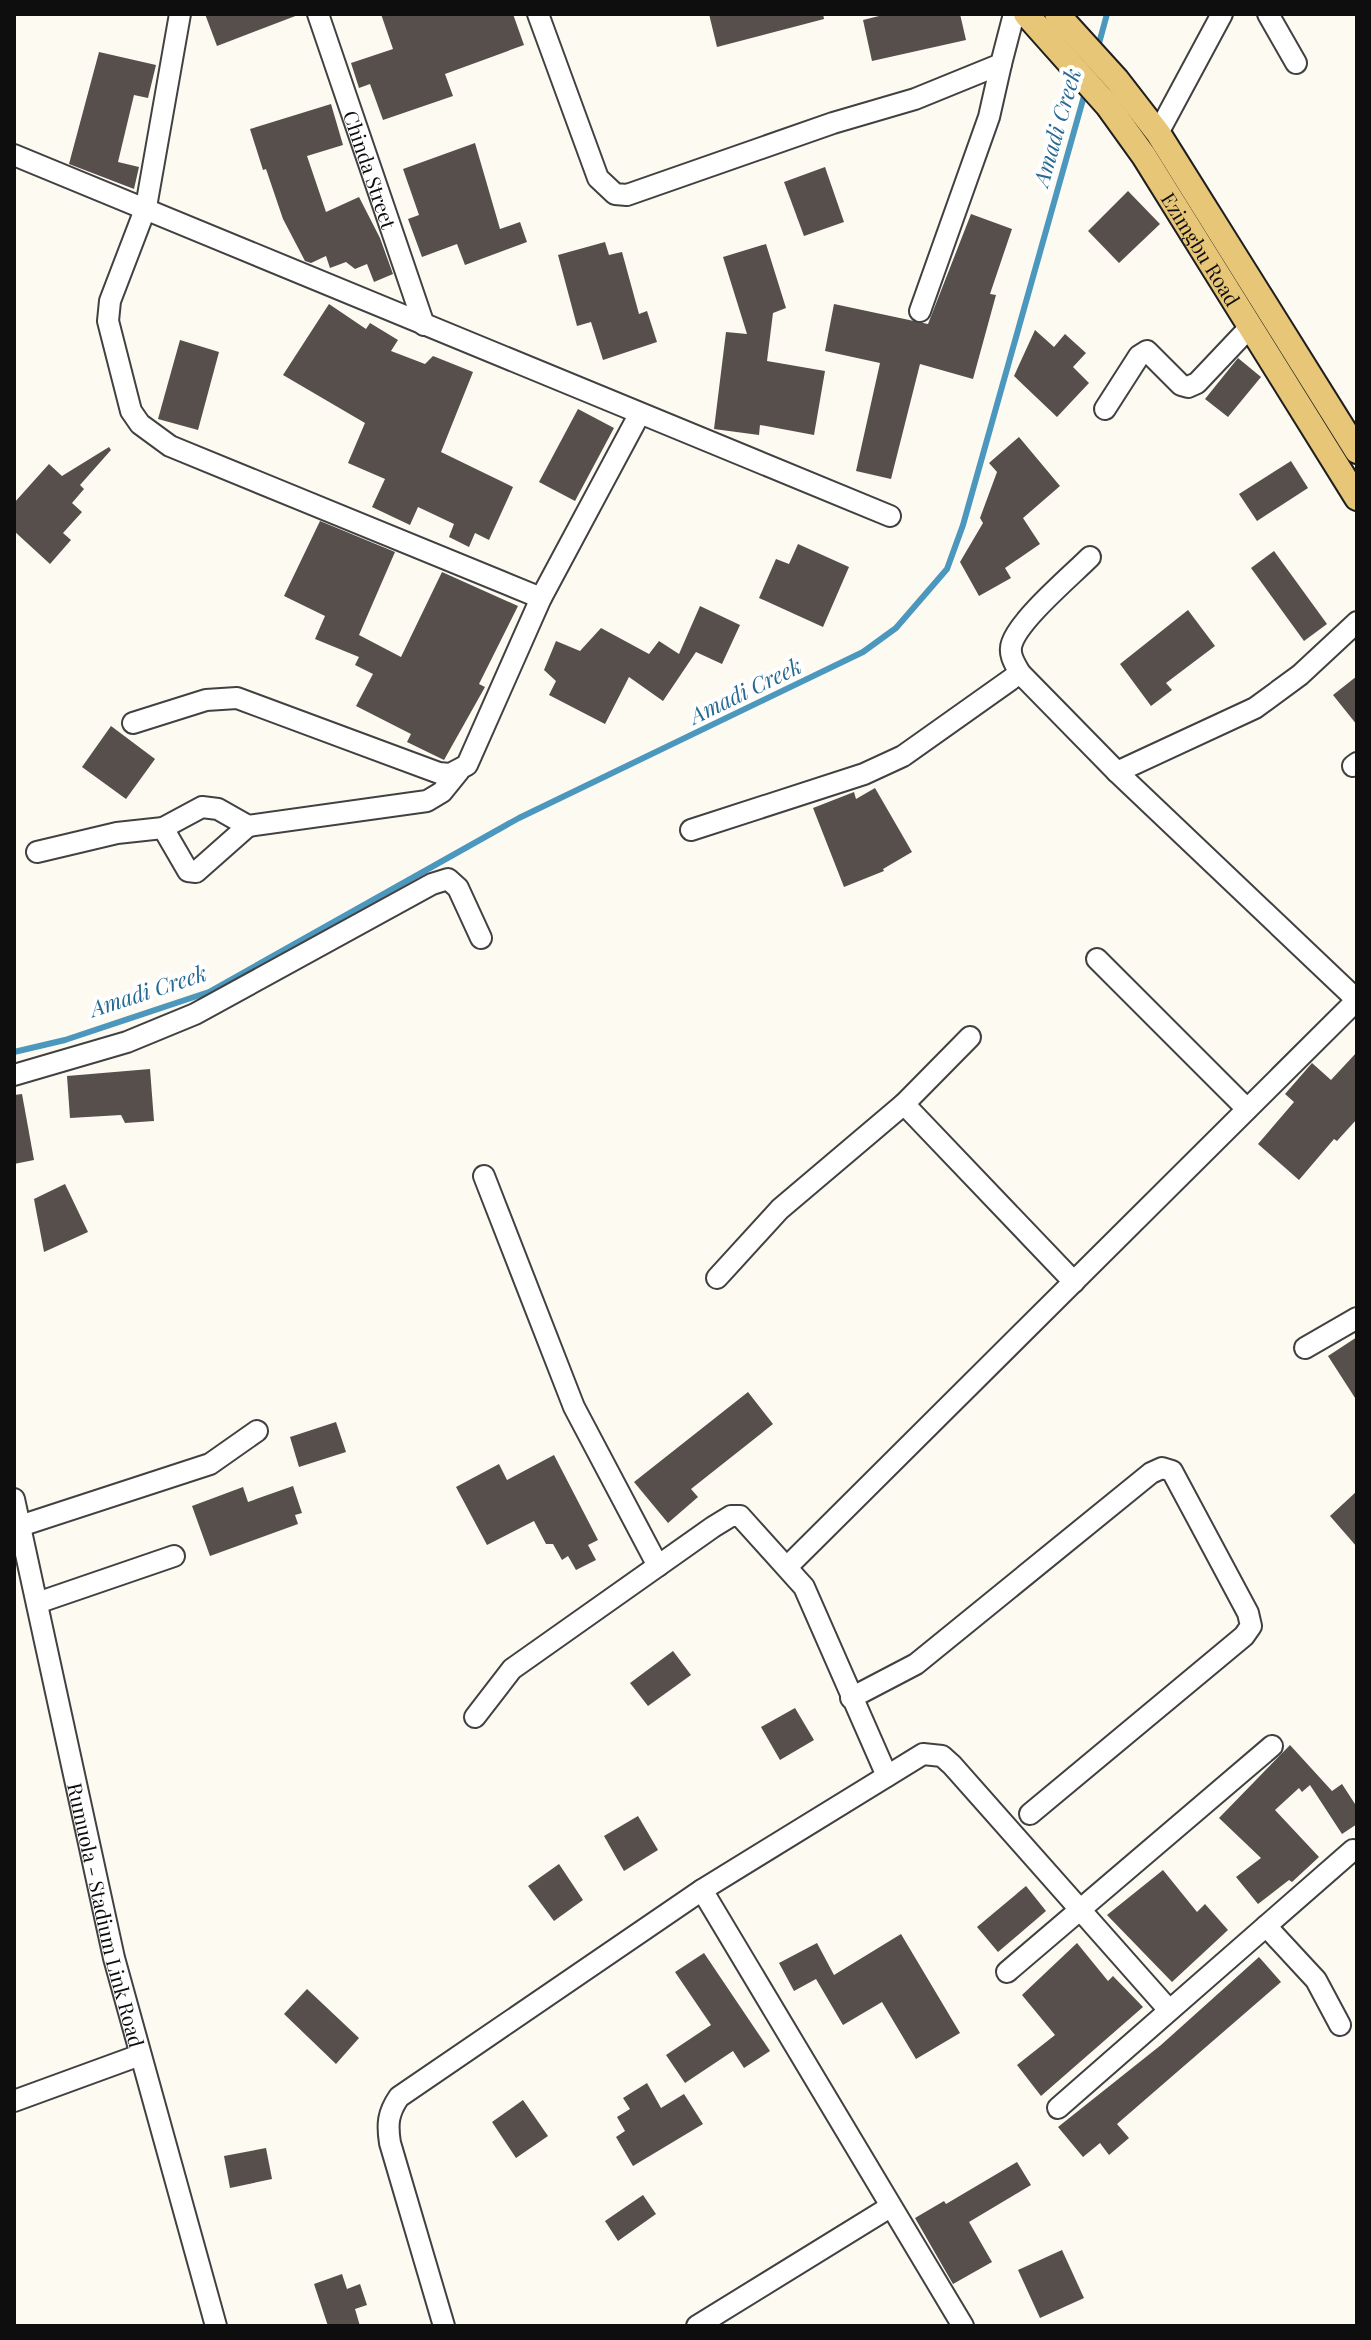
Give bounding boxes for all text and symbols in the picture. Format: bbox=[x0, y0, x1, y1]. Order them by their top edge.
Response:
water label: Amadi Creek bbox=[1024, 65, 1087, 191]
street label: Chinda Street bbox=[338, 106, 404, 233]
street label: Ezimgbu Road bbox=[1156, 187, 1247, 311]
water label: Amadi Creek bbox=[682, 650, 806, 731]
water label: Amadi Creek bbox=[84, 957, 210, 1024]
street label: Rumuola - Stadium Link Road bbox=[63, 1780, 152, 2050]

